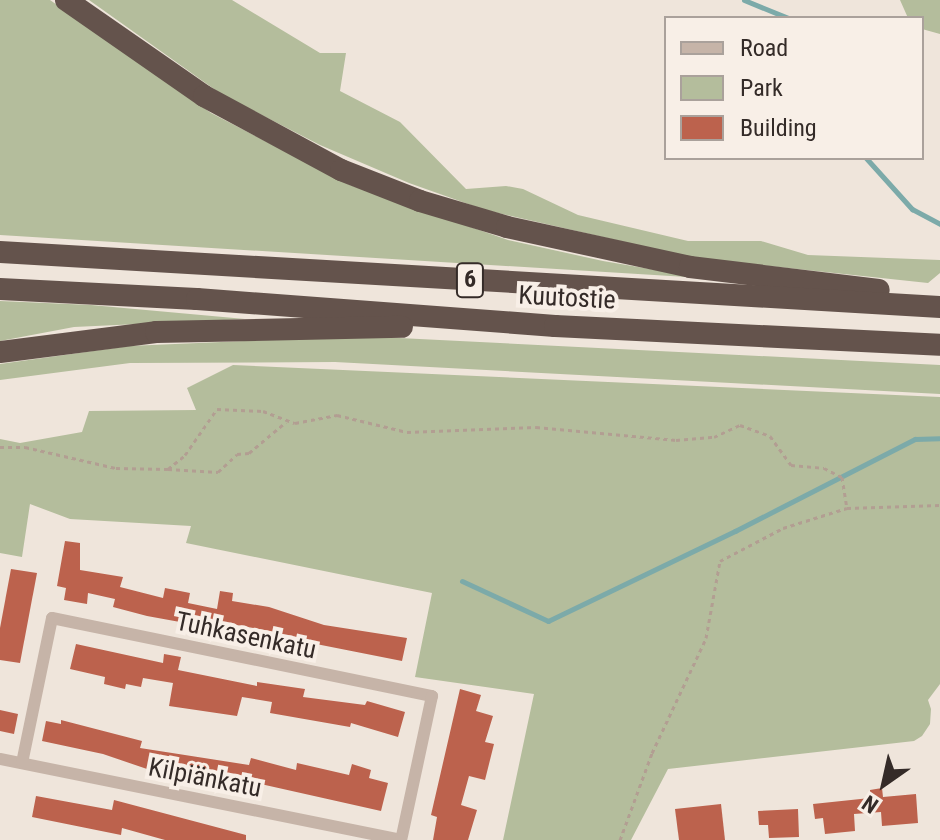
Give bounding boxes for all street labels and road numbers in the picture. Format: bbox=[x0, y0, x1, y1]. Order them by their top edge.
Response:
road number: 6 bbox=[454, 260, 486, 300]
street label: Kuutostie bbox=[518, 280, 616, 316]
street label: Tuhkasenkatu bbox=[173, 606, 319, 666]
street label: Kilpiänkatu bbox=[146, 752, 264, 804]

